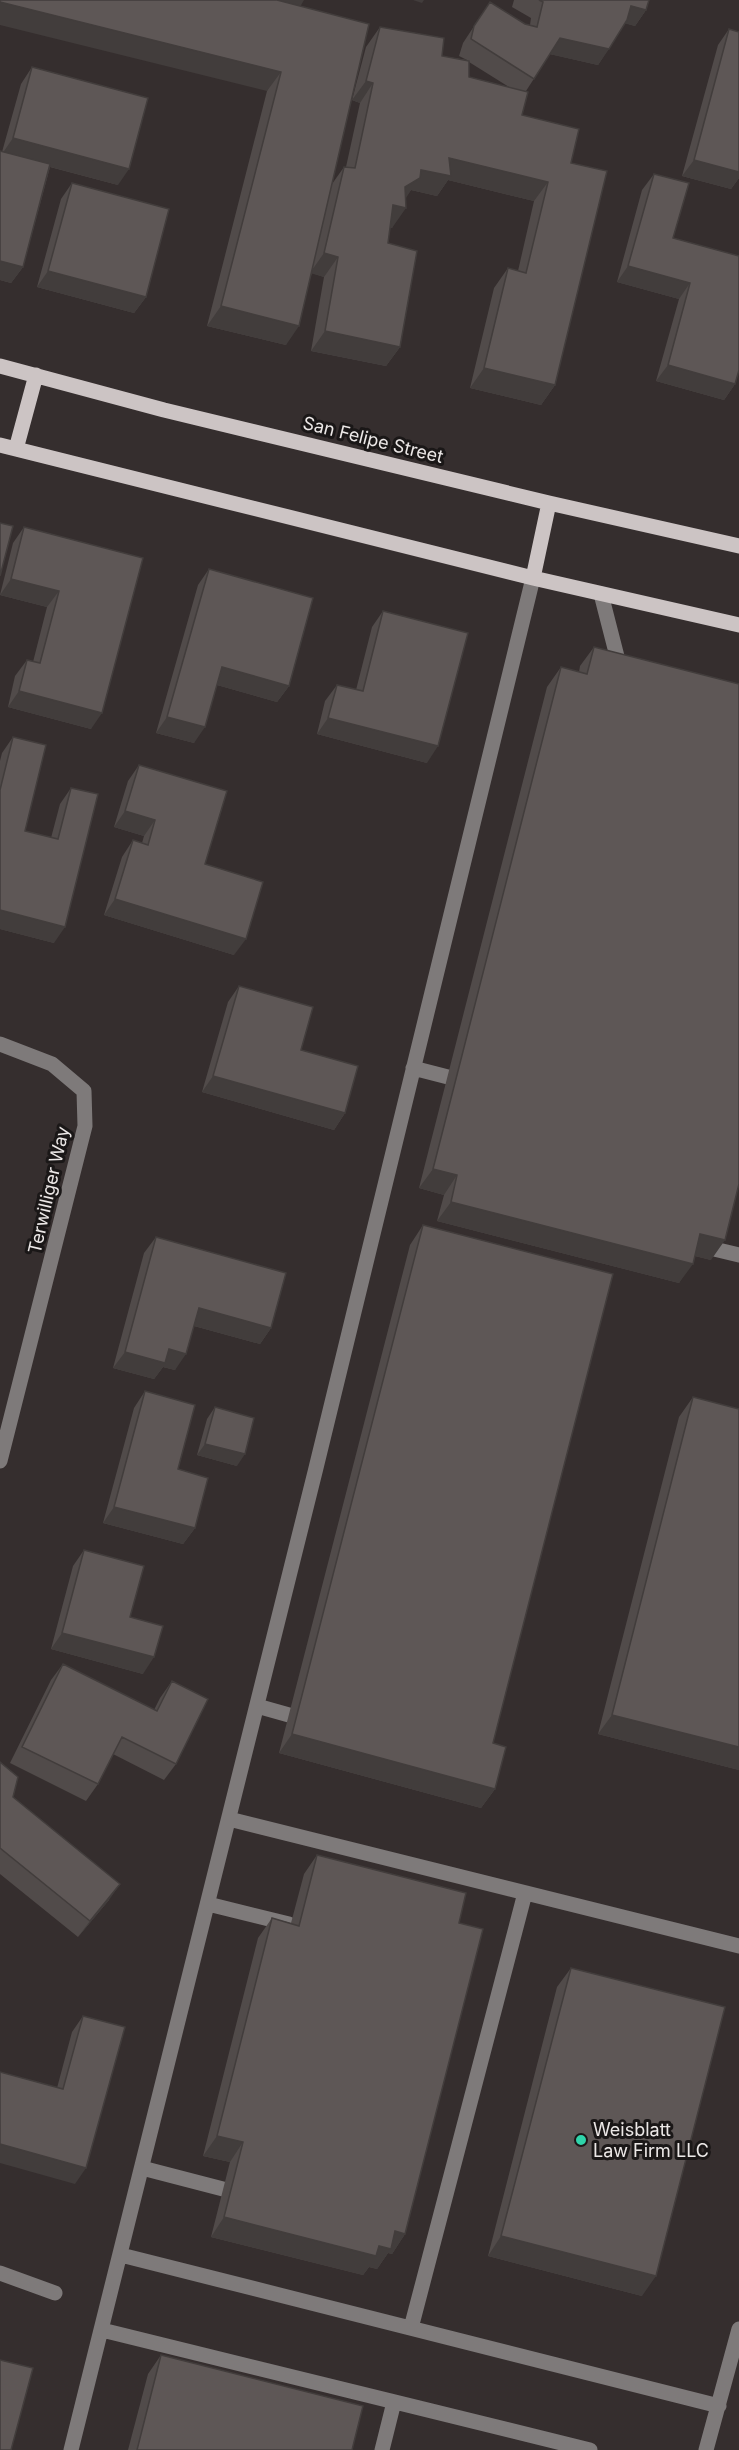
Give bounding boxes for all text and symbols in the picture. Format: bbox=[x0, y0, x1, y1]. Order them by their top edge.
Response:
street label: San Felipe Street bbox=[301, 412, 446, 467]
street label: Terwilliger Way bbox=[24, 1124, 73, 1256]
place label: Weisblatt Law Firm LLC bbox=[593, 2119, 709, 2161]
marker: Weisblatt Law Firm LLC bbox=[574, 2133, 588, 2147]

